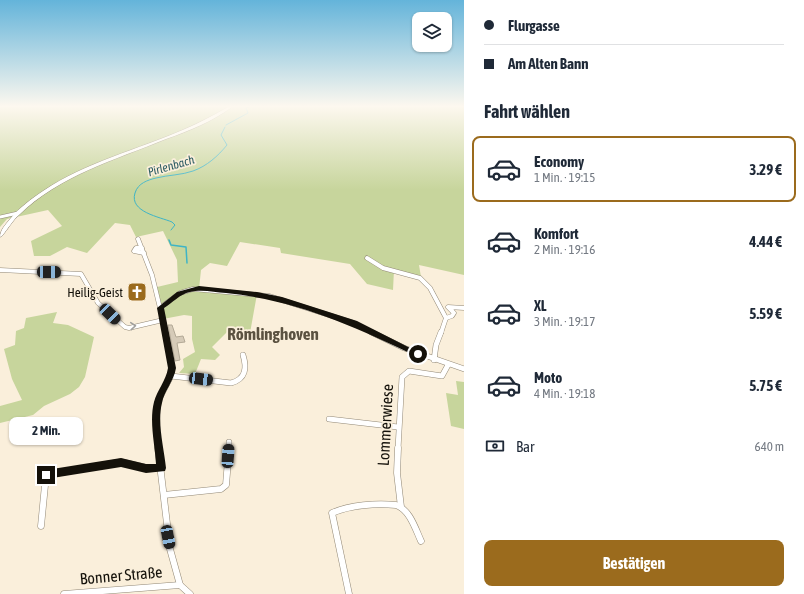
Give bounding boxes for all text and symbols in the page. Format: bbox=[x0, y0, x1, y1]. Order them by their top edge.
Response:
map controls bbox=[412, 12, 452, 52]
button: layers bbox=[412, 12, 452, 52]
text: Flurgasse bbox=[508, 17, 560, 34]
text: Am Alten Bann bbox=[508, 55, 588, 72]
text: Fahrt wählen bbox=[484, 101, 570, 122]
icon: car bbox=[486, 151, 522, 187]
water label: Pirlenbach bbox=[146, 153, 196, 179]
text: Economy bbox=[534, 153, 584, 170]
text: 3.29 € bbox=[749, 161, 782, 178]
text: 1 Min. · 19:15 bbox=[534, 170, 595, 185]
icon: car bbox=[486, 223, 522, 259]
text: Komfort bbox=[534, 225, 579, 242]
text: 4.44 € bbox=[749, 233, 782, 250]
text: 2 Min. · 19:16 bbox=[534, 242, 595, 257]
car bbox=[37, 266, 61, 278]
church icon: Heilig-Geist bbox=[126, 281, 148, 303]
place label: Heilig-Geist bbox=[67, 285, 123, 300]
icon: car bbox=[486, 295, 522, 331]
text: XL bbox=[534, 297, 547, 314]
car bbox=[97, 301, 123, 327]
text: 5.59 € bbox=[749, 305, 782, 322]
text: 3 Min. · 19:17 bbox=[534, 314, 595, 329]
one-way arrow bbox=[129, 322, 136, 331]
district label: Römlinghoven bbox=[227, 324, 319, 344]
route start bbox=[409, 345, 427, 363]
icon: car bbox=[486, 367, 522, 403]
text: Moto bbox=[534, 369, 562, 386]
car bbox=[188, 372, 214, 386]
text: 5.75 € bbox=[749, 377, 782, 394]
street label: Lommerwiese bbox=[374, 384, 396, 466]
text: 4 Min. · 19:18 bbox=[534, 386, 595, 401]
callout: 2 Min. bbox=[9, 417, 83, 445]
text: 2 Min. bbox=[32, 423, 60, 438]
icon: cash bbox=[484, 435, 506, 457]
text: Bar bbox=[516, 438, 535, 455]
text: 640 m bbox=[755, 439, 784, 454]
car bbox=[221, 444, 235, 468]
route end bbox=[37, 466, 55, 484]
car bbox=[160, 524, 176, 550]
button: Bestätigen bbox=[484, 540, 784, 586]
street label: Bonner Straße bbox=[79, 562, 163, 588]

